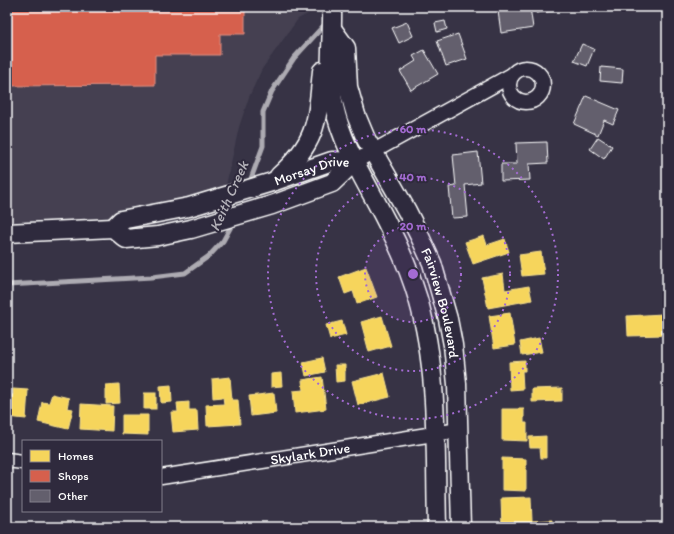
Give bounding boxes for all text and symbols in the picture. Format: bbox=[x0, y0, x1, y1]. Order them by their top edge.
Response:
text: 60 m bbox=[400, 122, 427, 136]
street label: Morsay Drive bbox=[272, 153, 350, 189]
water label: Keith Creek bbox=[206, 157, 253, 234]
text: 40 m bbox=[399, 170, 428, 184]
text: 20 m bbox=[400, 219, 427, 233]
street label: Fairview Boulevard bbox=[418, 245, 463, 359]
centre of rings bbox=[406, 267, 420, 281]
street label: Skylark Drive bbox=[269, 439, 351, 468]
legend bbox=[22, 440, 162, 512]
text: Homes bbox=[58, 449, 94, 463]
text: Shops bbox=[58, 469, 89, 483]
text: Other bbox=[58, 489, 88, 503]

